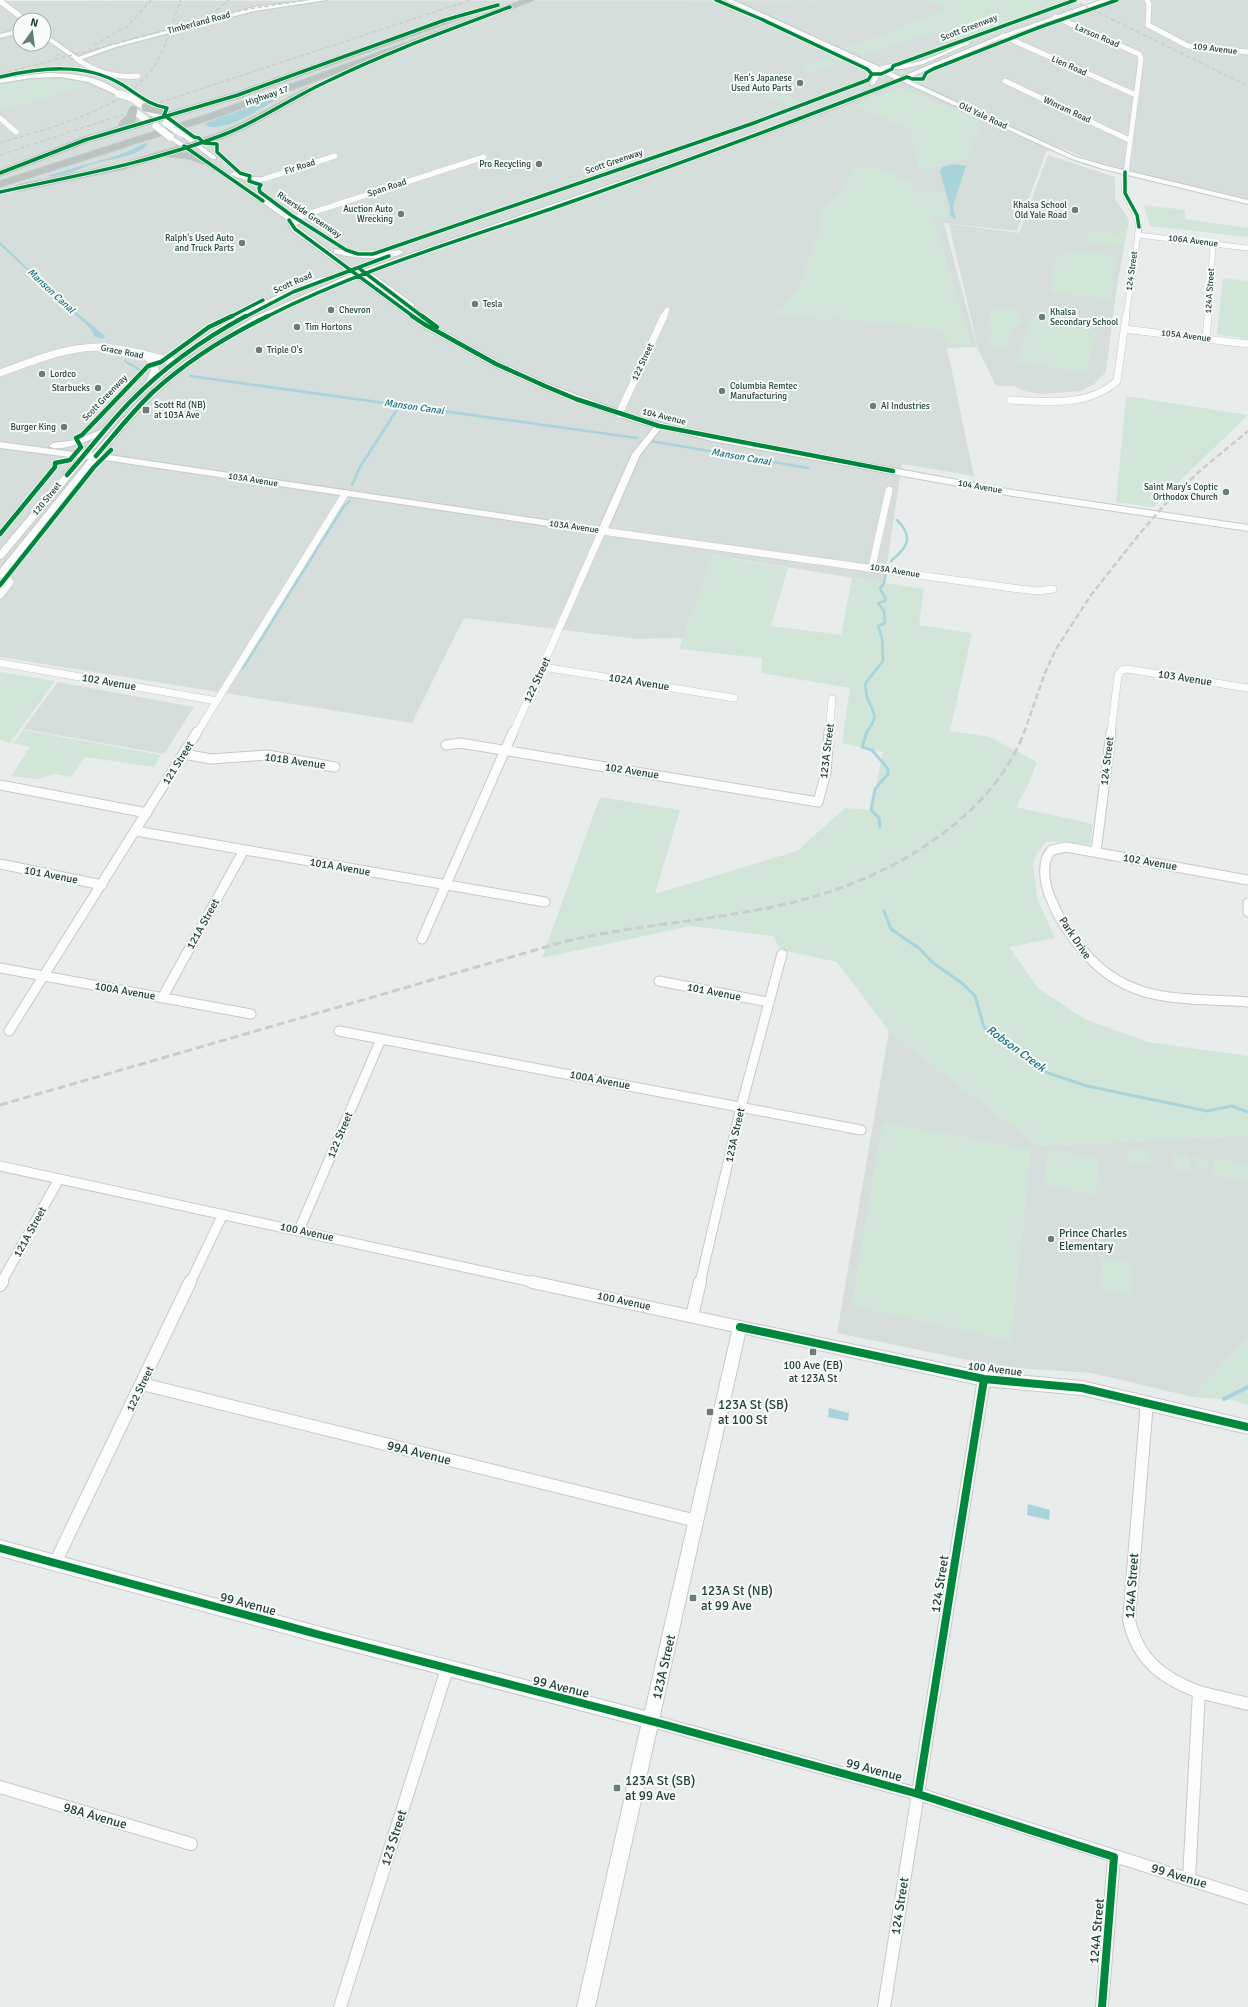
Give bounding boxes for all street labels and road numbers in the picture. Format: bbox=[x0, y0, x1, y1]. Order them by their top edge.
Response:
street label: Timberland Road bbox=[166, 9, 232, 37]
street label: Scott Greenway bbox=[939, 12, 1000, 44]
street label: Larson Road bbox=[1073, 22, 1121, 50]
street label: 109 Avenue bbox=[1192, 41, 1238, 57]
street label: Lien Road bbox=[1050, 53, 1089, 79]
street label: Highway 17 bbox=[244, 83, 290, 108]
street label: Winram Road bbox=[1041, 94, 1093, 126]
street label: Old Yale Road bbox=[957, 100, 1009, 132]
street label: Scott Greenway bbox=[584, 147, 645, 177]
street label: Fir Road bbox=[283, 157, 317, 177]
street label: Span Road bbox=[366, 176, 408, 199]
street label: Riverside Greenway bbox=[275, 189, 344, 241]
street label: 106A Avenue bbox=[1167, 232, 1219, 250]
street label: 124 Street bbox=[1124, 250, 1140, 292]
street label: 124A Street bbox=[1203, 268, 1217, 314]
street label: Scott Road bbox=[272, 270, 314, 296]
street label: 105A Avenue bbox=[1160, 327, 1212, 345]
street label: Grace Road bbox=[100, 342, 145, 362]
street label: 122 Street bbox=[630, 342, 656, 382]
street label: Scott Greenway bbox=[80, 372, 130, 423]
street label: 104 Avenue bbox=[641, 406, 687, 428]
street label: 103A Avenue bbox=[227, 471, 279, 489]
street label: 104 Avenue bbox=[957, 478, 1003, 496]
street label: 120 Street bbox=[30, 480, 64, 518]
street label: 103A Avenue bbox=[548, 518, 600, 536]
street label: 103A Avenue bbox=[869, 562, 921, 580]
street label: 122 Street bbox=[521, 655, 553, 705]
street label: 103 Avenue bbox=[1157, 667, 1213, 689]
street label: 102 Avenue bbox=[81, 671, 137, 693]
street label: 102A Avenue bbox=[608, 671, 670, 693]
street label: 123A Street bbox=[817, 722, 837, 779]
street label: 124 Street bbox=[1098, 736, 1116, 786]
street label: 121 Street bbox=[160, 739, 197, 787]
street label: 101B Avenue bbox=[264, 750, 326, 772]
street label: 102 Avenue bbox=[604, 760, 660, 782]
street label: 102 Avenue bbox=[1122, 851, 1178, 873]
street label: 101A Avenue bbox=[309, 855, 371, 879]
street label: 101 Avenue bbox=[23, 863, 79, 887]
street label: 121A Street bbox=[184, 896, 222, 951]
street label: Park Drive bbox=[1056, 914, 1094, 962]
street label: 100A Avenue bbox=[94, 979, 156, 1003]
street label: 101 Avenue bbox=[686, 980, 742, 1004]
street label: 100A Avenue bbox=[569, 1068, 631, 1092]
street label: 123A Street bbox=[722, 1106, 748, 1164]
street label: 122 Street bbox=[324, 1110, 356, 1160]
street label: 121A Street bbox=[11, 1204, 49, 1259]
street label: 100 Avenue bbox=[279, 1220, 335, 1244]
street label: 100 Avenue bbox=[596, 1289, 652, 1313]
street label: 100 Avenue bbox=[967, 1359, 1023, 1379]
street label: 122 Street bbox=[123, 1364, 157, 1414]
street label: 99A Avenue bbox=[385, 1437, 453, 1469]
street label: 124A Street bbox=[1122, 1552, 1142, 1619]
street label: 124 Street bbox=[928, 1554, 952, 1614]
street label: 99 Avenue bbox=[218, 1589, 278, 1619]
street label: 123A Street bbox=[649, 1633, 679, 1701]
street label: 99 Avenue bbox=[531, 1672, 591, 1702]
street label: 99 Avenue bbox=[844, 1755, 904, 1785]
street label: 98A Avenue bbox=[61, 1799, 129, 1833]
street label: 123 Street bbox=[377, 1808, 411, 1868]
street label: 99 Avenue bbox=[1149, 1860, 1209, 1892]
street label: 124 Street bbox=[888, 1876, 912, 1936]
street label: 124A Street bbox=[1086, 1897, 1108, 1964]

